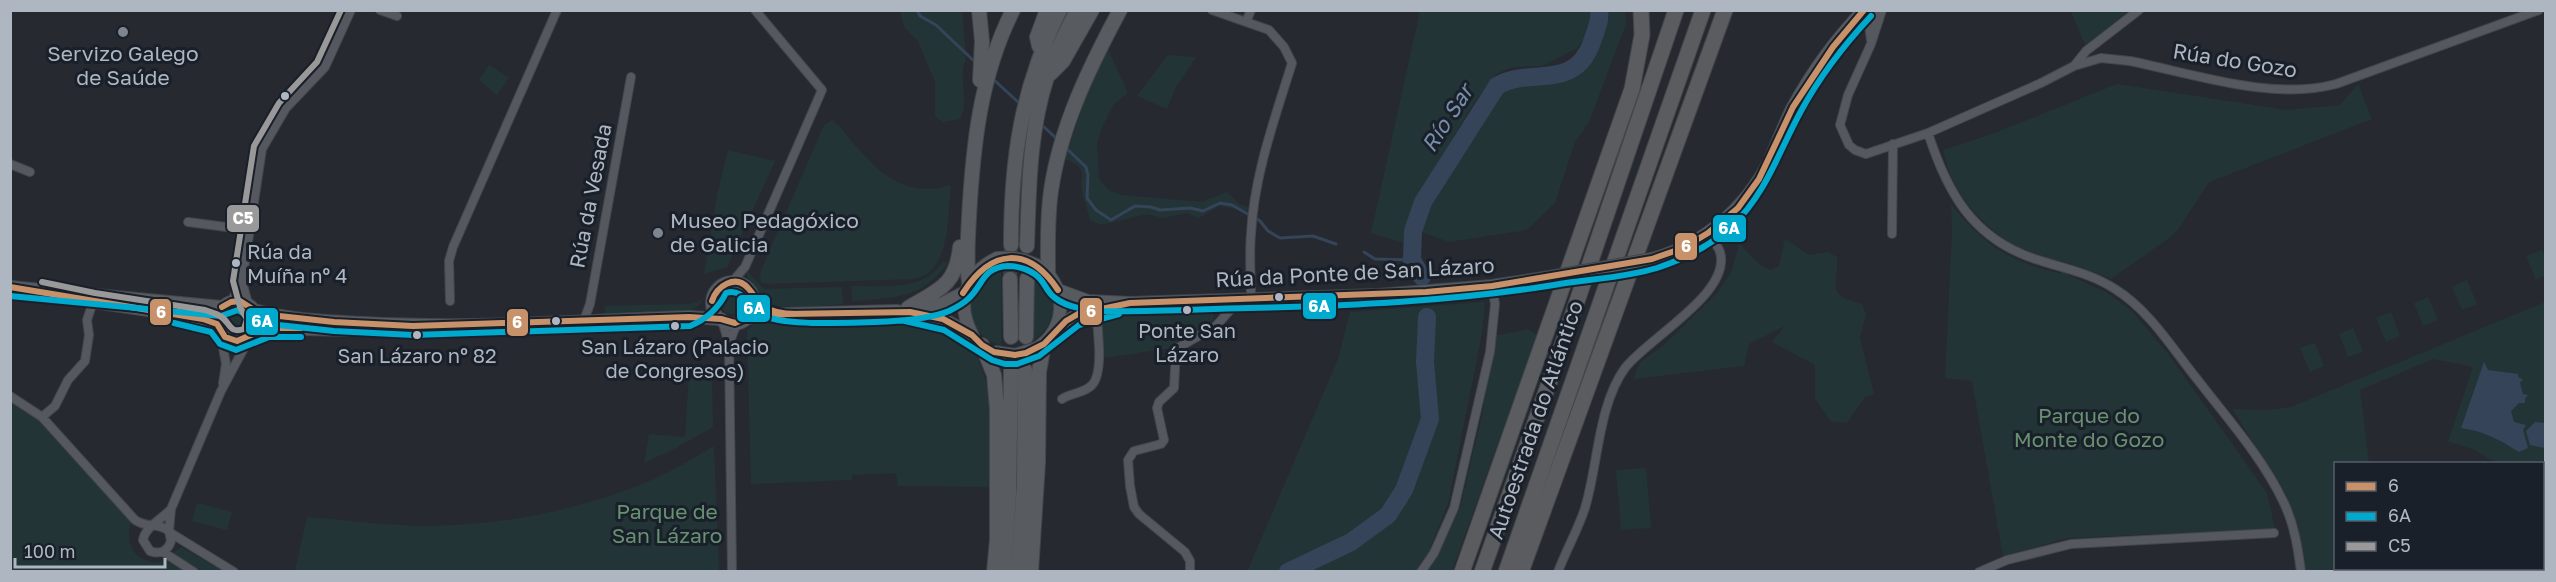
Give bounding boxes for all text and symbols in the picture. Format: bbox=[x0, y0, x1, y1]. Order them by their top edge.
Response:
marker: Servizo Galego de Saúde bbox=[116, 25, 130, 39]
street label: Rúa do Gozo bbox=[2171, 37, 2299, 83]
place label: Servizo Galego de Saúde bbox=[47, 40, 199, 90]
water label: Río Sar bbox=[1415, 76, 1480, 156]
unlabelled marker bbox=[279, 90, 291, 102]
street label: Rúa da Vesada bbox=[563, 121, 617, 270]
line badge: C5 bbox=[226, 204, 260, 233]
place label: Museo Pedagóxico de Galicia bbox=[670, 207, 859, 257]
text: C5 bbox=[232, 208, 254, 228]
line badge: 6A bbox=[1712, 214, 1747, 243]
text: 6A bbox=[1718, 218, 1740, 238]
marker: Museo Pedagóxico de Galicia bbox=[651, 226, 665, 240]
line badge: 6 bbox=[1674, 232, 1698, 261]
text: 6 bbox=[1681, 236, 1691, 256]
place label: Rúa da Muíña nº 4 bbox=[247, 239, 347, 287]
street label: Rúa da Ponte de San Lázaro bbox=[1215, 252, 1495, 292]
marker: Rúa da Muíña nº 4 bbox=[230, 257, 242, 269]
unlabelled marker bbox=[1273, 291, 1285, 303]
line badge: 6A bbox=[1302, 292, 1337, 320]
line badge: 6A bbox=[736, 294, 771, 323]
text: 6A bbox=[1308, 296, 1330, 316]
line badge: 6 bbox=[1079, 297, 1103, 326]
street label: Autoestrada do Atlántico bbox=[1482, 297, 1588, 542]
line badge: 6 bbox=[149, 298, 172, 326]
text: 6A bbox=[743, 298, 765, 318]
text: 6 bbox=[1086, 301, 1096, 321]
text: 6 bbox=[156, 302, 166, 322]
marker: Ponte San Lázaro bbox=[1181, 304, 1193, 316]
line badge: 6A bbox=[245, 307, 279, 336]
line badge: 6 bbox=[506, 308, 529, 337]
text: 6A bbox=[251, 311, 273, 331]
text: 6 bbox=[512, 312, 522, 332]
unlabelled marker bbox=[550, 315, 562, 327]
place label: Ponte San Lázaro bbox=[1138, 318, 1236, 366]
marker: San Lázaro (Palacio de Congresos) bbox=[669, 320, 681, 332]
marker: San Lázaro nº 82 bbox=[411, 329, 423, 341]
place label: San Lázaro (Palacio de Congresos) bbox=[581, 334, 769, 382]
place label: San Lázaro nº 82 bbox=[337, 343, 497, 367]
park label: Parque do Monte do Gozo bbox=[2014, 402, 2164, 452]
legend bbox=[2334, 462, 2544, 570]
text: 6 bbox=[2388, 474, 2399, 496]
park label: Parque de San Lázaro bbox=[612, 498, 722, 548]
text: 6A bbox=[2388, 504, 2411, 526]
scale bar bbox=[15, 531, 165, 569]
text: C5 bbox=[2388, 534, 2411, 556]
text: 100 m bbox=[24, 540, 75, 562]

